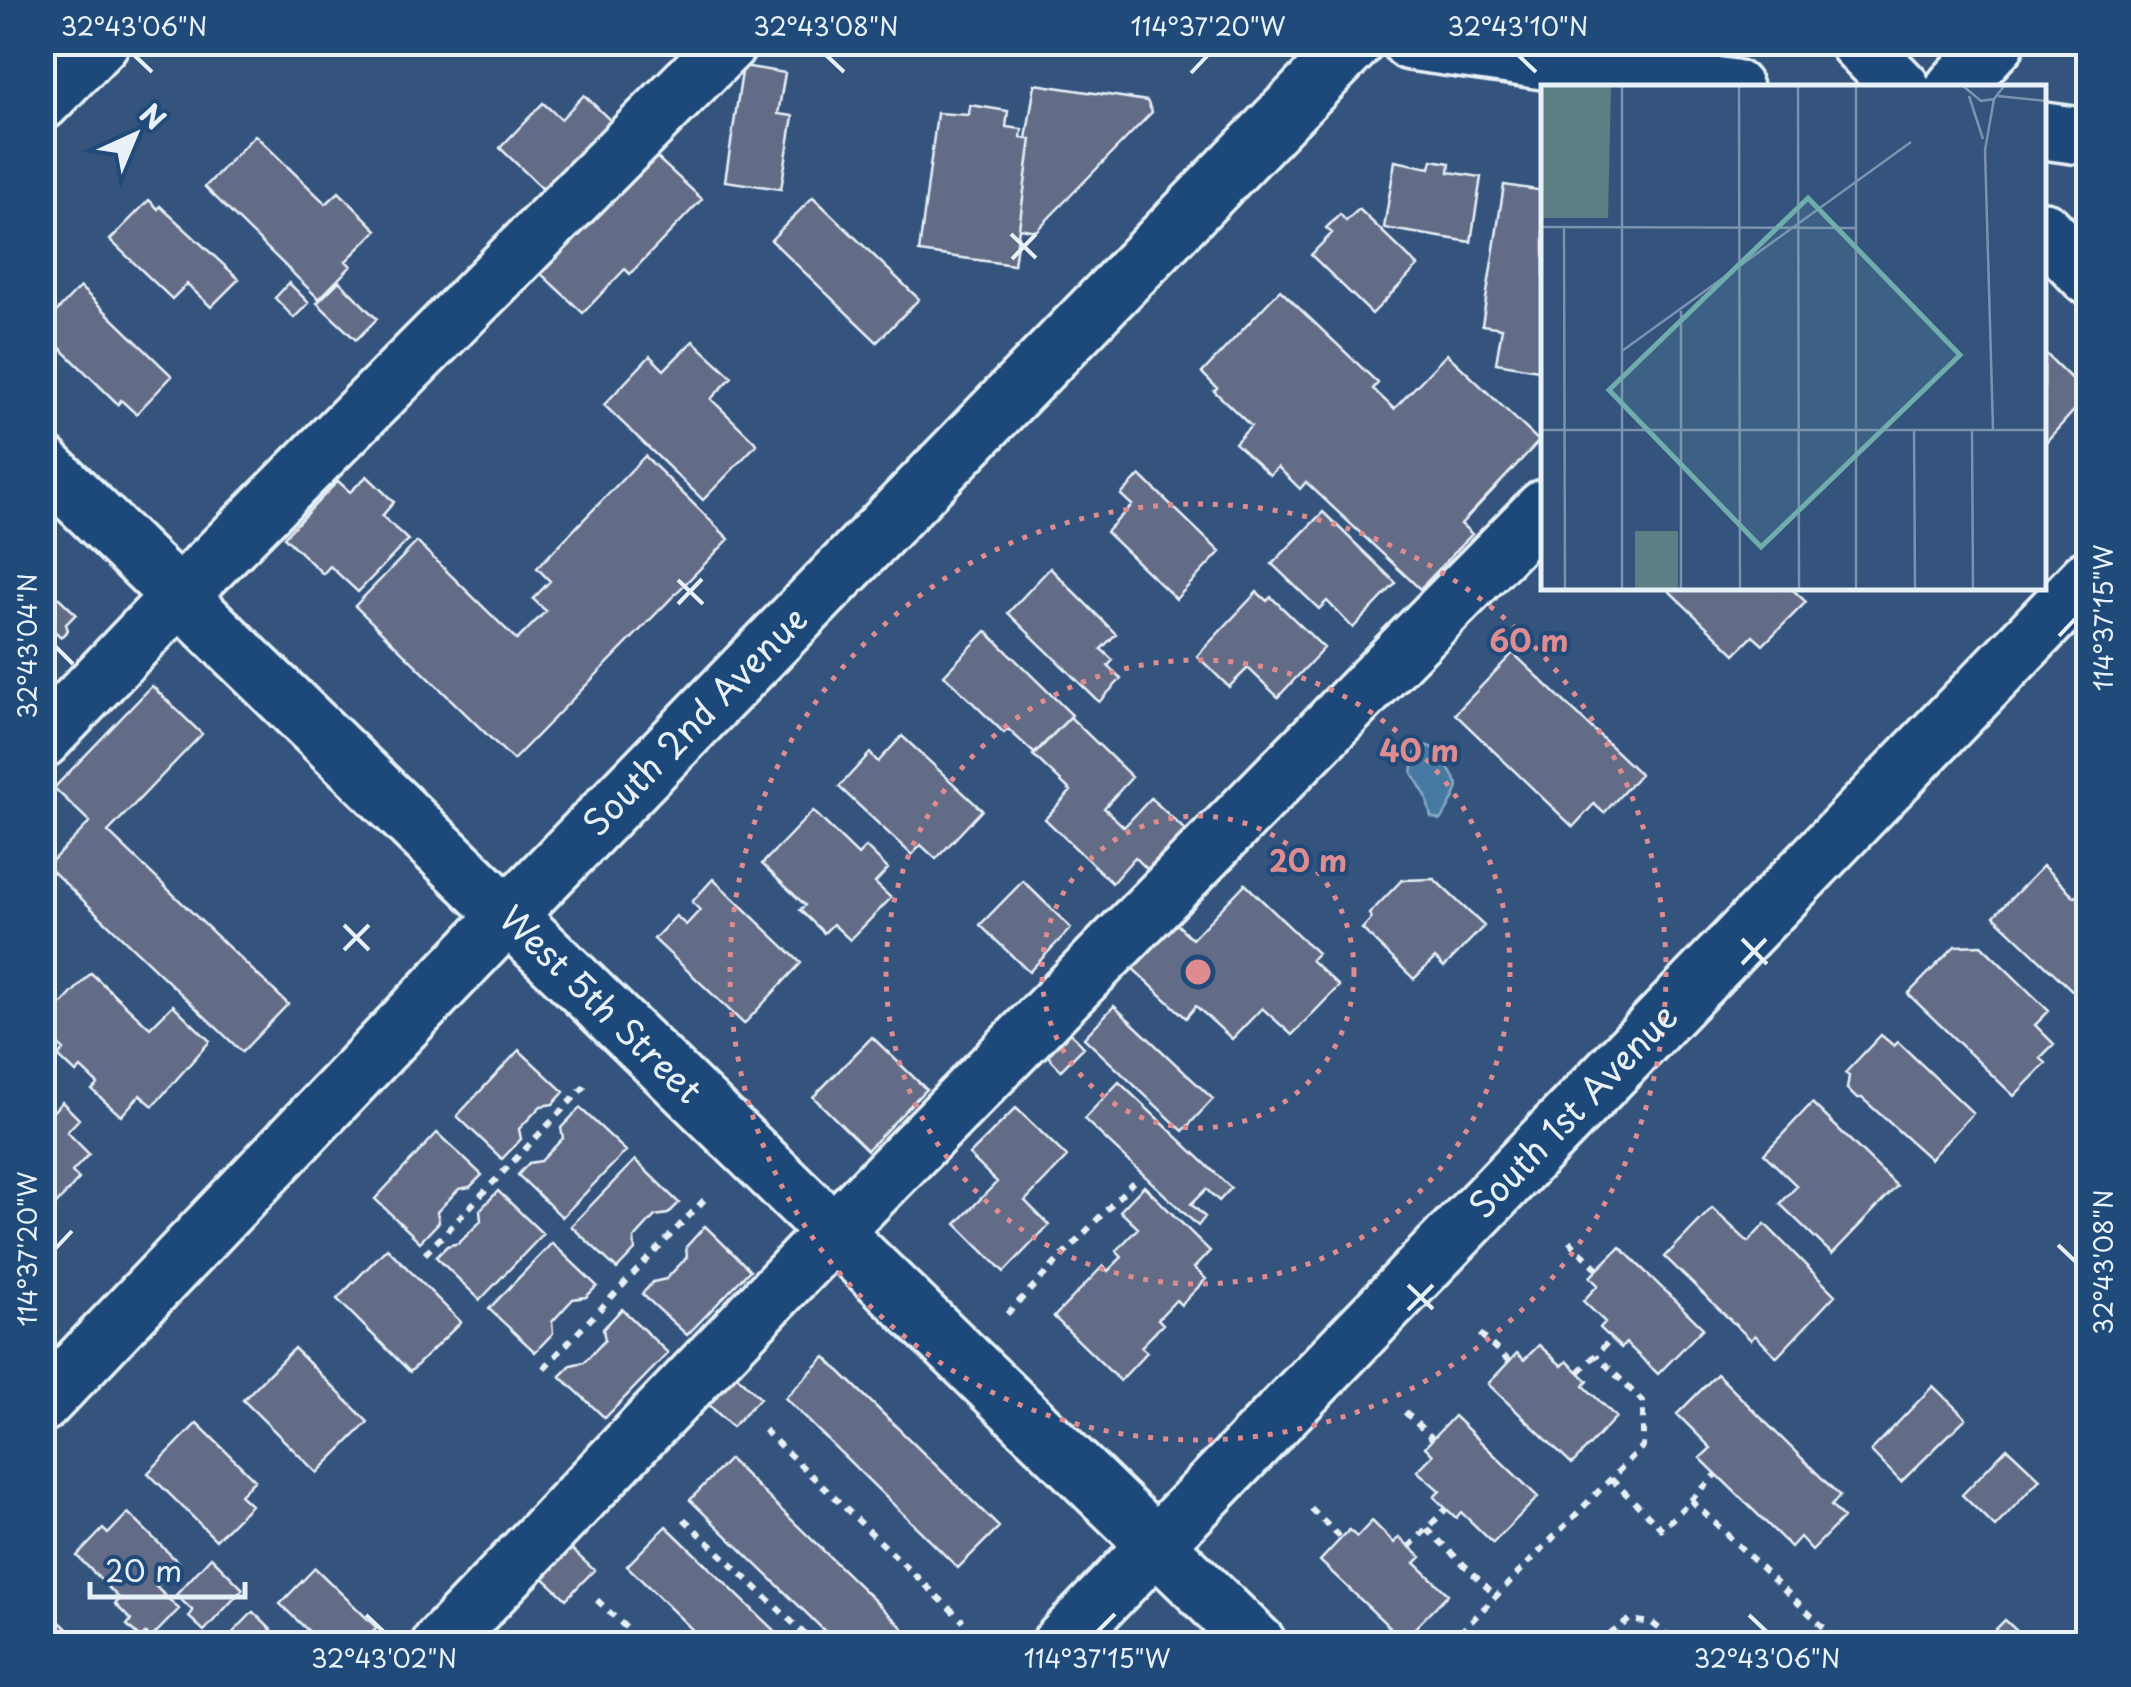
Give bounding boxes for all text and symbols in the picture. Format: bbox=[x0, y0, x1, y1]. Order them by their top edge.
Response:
text: 32°43'06"N bbox=[61, 7, 207, 45]
text: 32°43'08"N bbox=[753, 7, 899, 45]
text: 114°37'20"W bbox=[1131, 7, 1286, 45]
text: 32°43'10"N bbox=[1448, 7, 1588, 45]
north arrow bbox=[85, 85, 185, 185]
inset map bbox=[1541, 85, 2046, 590]
text: N bbox=[130, 93, 176, 139]
text: 114°37'15"W bbox=[2084, 544, 2122, 691]
text: 32°43'04"N bbox=[8, 573, 46, 719]
street label: South 2nd Avenue bbox=[569, 593, 818, 847]
text: 60 m bbox=[1489, 617, 1569, 662]
text: 40 m bbox=[1379, 727, 1459, 772]
text: 20 m bbox=[1269, 837, 1347, 882]
street label: West 5th Street bbox=[488, 892, 715, 1115]
centre of rings bbox=[1180, 954, 1216, 990]
street label: South 1st Avenue bbox=[1455, 990, 1688, 1229]
text: 114°37'20"W bbox=[8, 1171, 46, 1326]
text: 32°43'08"N bbox=[2084, 1189, 2122, 1335]
scale bar bbox=[90, 1537, 245, 1599]
text: 20 m bbox=[105, 1547, 182, 1592]
text: 32°43'02"N bbox=[311, 1639, 457, 1677]
text: 114°37'15"W bbox=[1024, 1639, 1171, 1677]
text: 32°43'06"N bbox=[1694, 1639, 1840, 1677]

